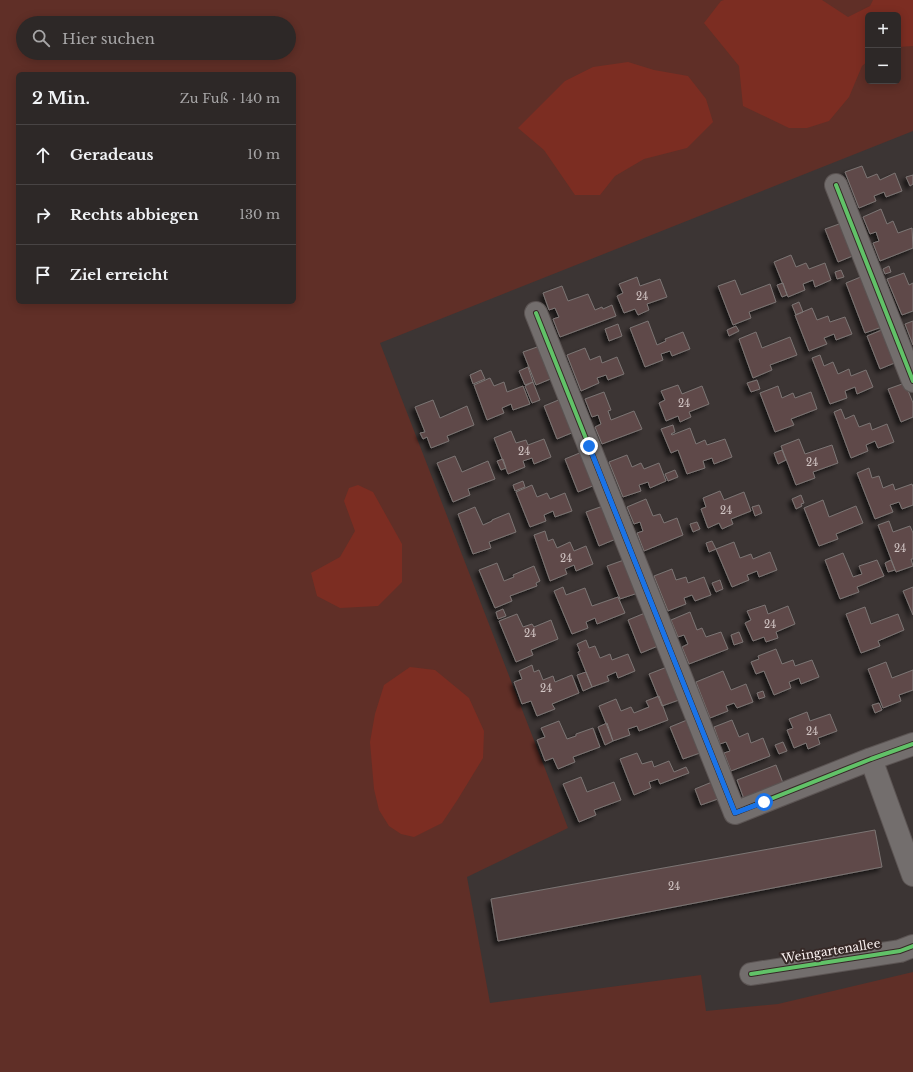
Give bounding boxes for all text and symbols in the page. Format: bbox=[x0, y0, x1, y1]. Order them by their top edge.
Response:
map controls bbox=[865, 12, 901, 84]
button: + bbox=[865, 12, 901, 48]
search box bbox=[16, 16, 296, 60]
icon: search bbox=[30, 27, 52, 49]
text: Hier suchen bbox=[62, 29, 155, 48]
button: − bbox=[865, 48, 901, 84]
text: 2 Min. bbox=[32, 88, 90, 109]
text: Zu Fuß · 140 m bbox=[180, 90, 280, 107]
icon: ahead bbox=[32, 144, 54, 166]
text: Geradeaus bbox=[70, 145, 153, 164]
text: 10 m bbox=[247, 146, 280, 163]
icon: right bbox=[32, 204, 54, 226]
text: Rechts abbiegen bbox=[70, 205, 199, 224]
text: 130 m bbox=[239, 206, 280, 223]
icon: arrive bbox=[32, 264, 54, 286]
text: Ziel erreicht bbox=[70, 265, 168, 284]
house number: 24 bbox=[636, 290, 648, 303]
house number: 24 bbox=[678, 397, 690, 410]
route end bbox=[580, 437, 598, 455]
house number: 24 bbox=[518, 445, 530, 458]
house number: 24 bbox=[806, 456, 818, 469]
house number: 24 bbox=[720, 504, 732, 517]
house number: 24 bbox=[894, 542, 906, 555]
house number: 24 bbox=[560, 552, 572, 565]
house number: 24 bbox=[764, 618, 776, 631]
house number: 24 bbox=[524, 627, 536, 640]
house number: 24 bbox=[540, 682, 552, 695]
house number: 24 bbox=[806, 725, 818, 738]
route start bbox=[755, 793, 773, 811]
house number: 24 bbox=[668, 880, 680, 893]
street label: Weingartenallee bbox=[779, 935, 882, 966]

